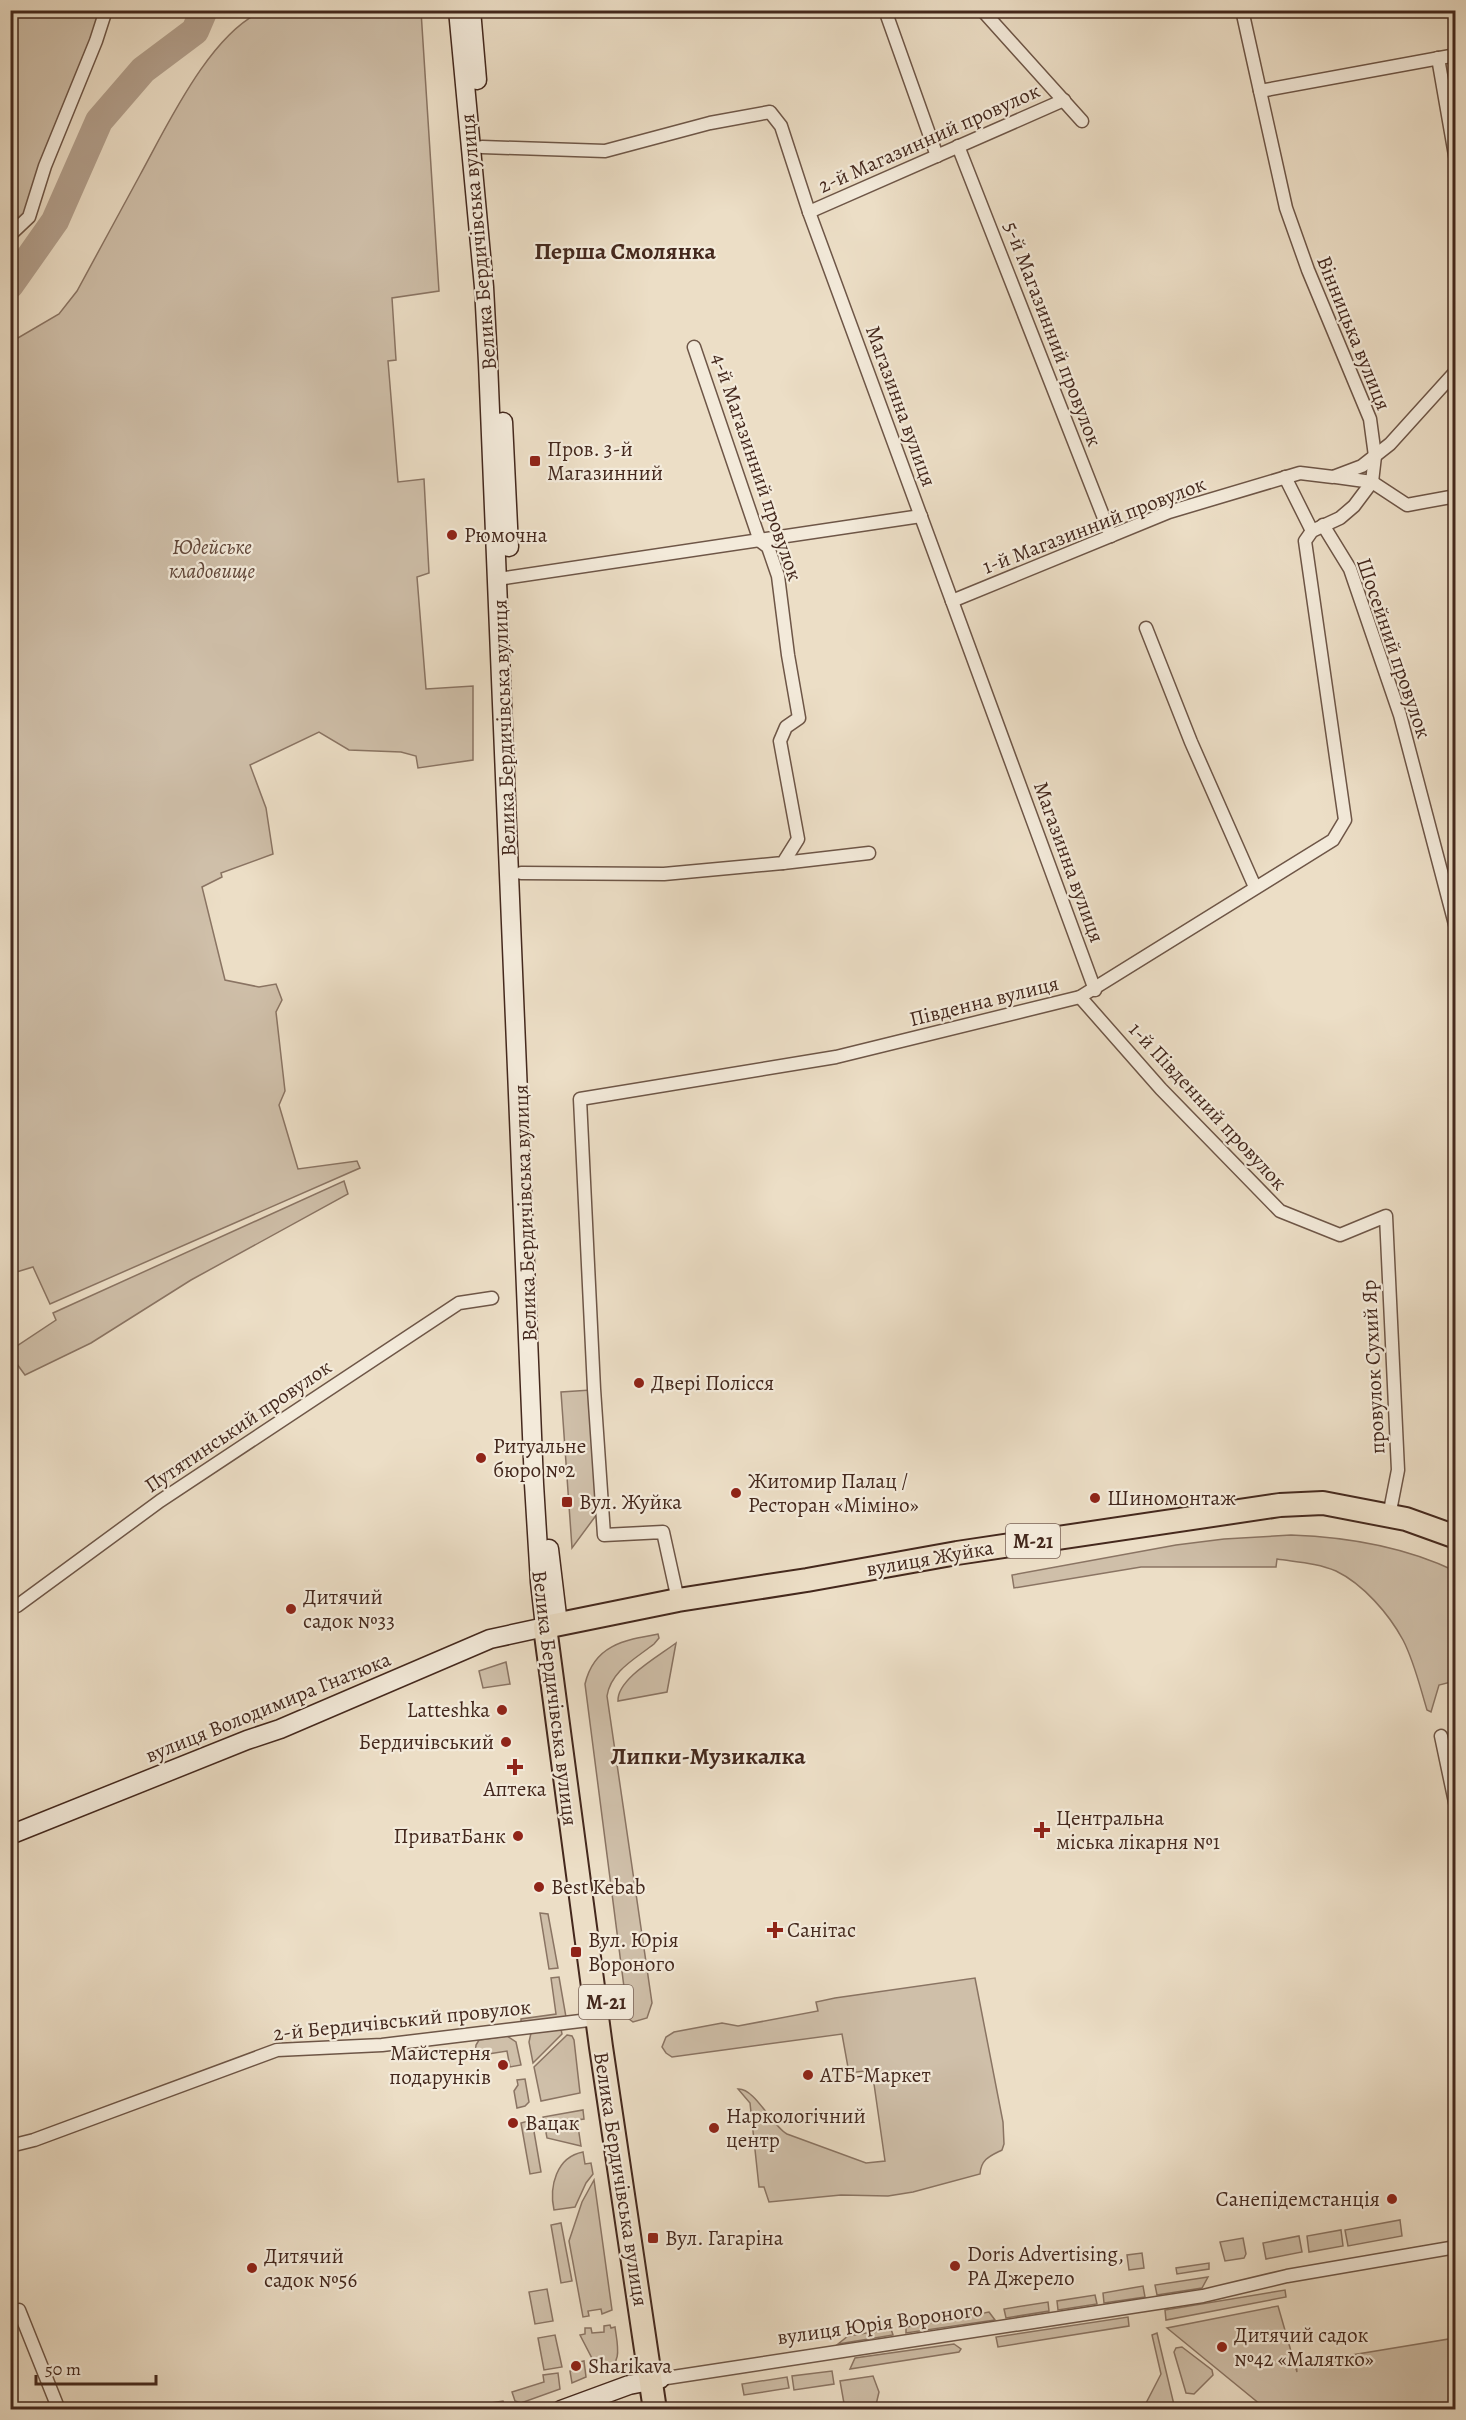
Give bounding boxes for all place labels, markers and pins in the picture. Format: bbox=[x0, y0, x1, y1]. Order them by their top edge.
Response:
place label: Пров. 3-й Магазинний bbox=[547, 435, 663, 487]
marker: Пров. 3-й Магазинний bbox=[528, 454, 542, 468]
place label: Рюмочна bbox=[464, 521, 548, 549]
marker: Рюмочна bbox=[445, 528, 459, 542]
place label: Двері Полісся bbox=[651, 1369, 774, 1397]
marker: Двері Полісся bbox=[632, 1376, 646, 1390]
place label: Ритуальне бюро №2 bbox=[493, 1432, 586, 1484]
marker: Ритуальне бюро №2 bbox=[474, 1451, 488, 1465]
place label: Житомир Палац / Ресторан «Міміно» bbox=[748, 1467, 919, 1519]
place label: Шиномонтаж bbox=[1107, 1484, 1236, 1512]
marker: Житомир Палац / Ресторан «Міміно» bbox=[729, 1486, 743, 1500]
place label: Вул. Жуйка bbox=[579, 1488, 682, 1516]
marker: Шиномонтаж bbox=[1088, 1491, 1102, 1505]
marker: Вул. Жуйка bbox=[560, 1495, 574, 1509]
place label: Дитячий садок №33 bbox=[303, 1583, 395, 1635]
marker: Дитячий садок №33 bbox=[284, 1602, 298, 1616]
place label: Latteshka bbox=[407, 1696, 490, 1724]
marker: Latteshka bbox=[495, 1703, 509, 1717]
place label: Бердичівський bbox=[359, 1728, 494, 1756]
marker: Бердичівський bbox=[499, 1735, 513, 1749]
marker: Аптека bbox=[508, 1760, 522, 1774]
place label: Аптека bbox=[483, 1775, 547, 1803]
place label: Центральна міська лікарня №1 bbox=[1056, 1804, 1220, 1856]
marker: Центральна міська лікарня №1 bbox=[1033, 1821, 1051, 1839]
place label: ПриватБанк bbox=[393, 1822, 506, 1850]
marker: ПриватБанк bbox=[511, 1829, 525, 1843]
place label: Best Kebab bbox=[551, 1873, 645, 1901]
marker: Best Kebab bbox=[532, 1880, 546, 1894]
place label: Санітас bbox=[787, 1916, 856, 1944]
marker: Санітас bbox=[768, 1923, 782, 1937]
place label: Вул. Юрія Вороного bbox=[588, 1926, 679, 1978]
marker: Вул. Юрія Вороного bbox=[569, 1945, 583, 1959]
place label: Майстерня подарунків bbox=[389, 2039, 491, 2091]
marker: Майстерня подарунків bbox=[496, 2058, 510, 2072]
place label: АТБ-Маркет bbox=[819, 2061, 931, 2089]
marker: АТБ-Маркет bbox=[801, 2068, 815, 2082]
place label: Наркологічний центр bbox=[726, 2102, 866, 2154]
place label: Вацак bbox=[525, 2109, 580, 2137]
marker: Вацак bbox=[506, 2116, 520, 2130]
marker: Наркологічний центр bbox=[707, 2121, 721, 2135]
place label: Санепідемстанція bbox=[1216, 2185, 1380, 2213]
marker: Санепідемстанція bbox=[1385, 2192, 1399, 2206]
place label: Вул. Гагаріна bbox=[665, 2224, 784, 2252]
marker: Вул. Гагаріна bbox=[646, 2231, 660, 2245]
place label: Doris Advertising, РА Джерело bbox=[967, 2240, 1124, 2292]
place label: Дитячий садок №56 bbox=[264, 2242, 358, 2294]
marker: Doris Advertising, РА Джерело bbox=[948, 2259, 962, 2273]
marker: Дитячий садок №56 bbox=[245, 2261, 259, 2275]
place label: Дитячий садок №42 «Малятко» bbox=[1234, 2321, 1374, 2373]
marker: Дитячий садок №42 «Малятко» bbox=[1215, 2340, 1229, 2354]
place label: Sharikava bbox=[588, 2352, 672, 2380]
marker: Sharikava bbox=[569, 2359, 583, 2373]

